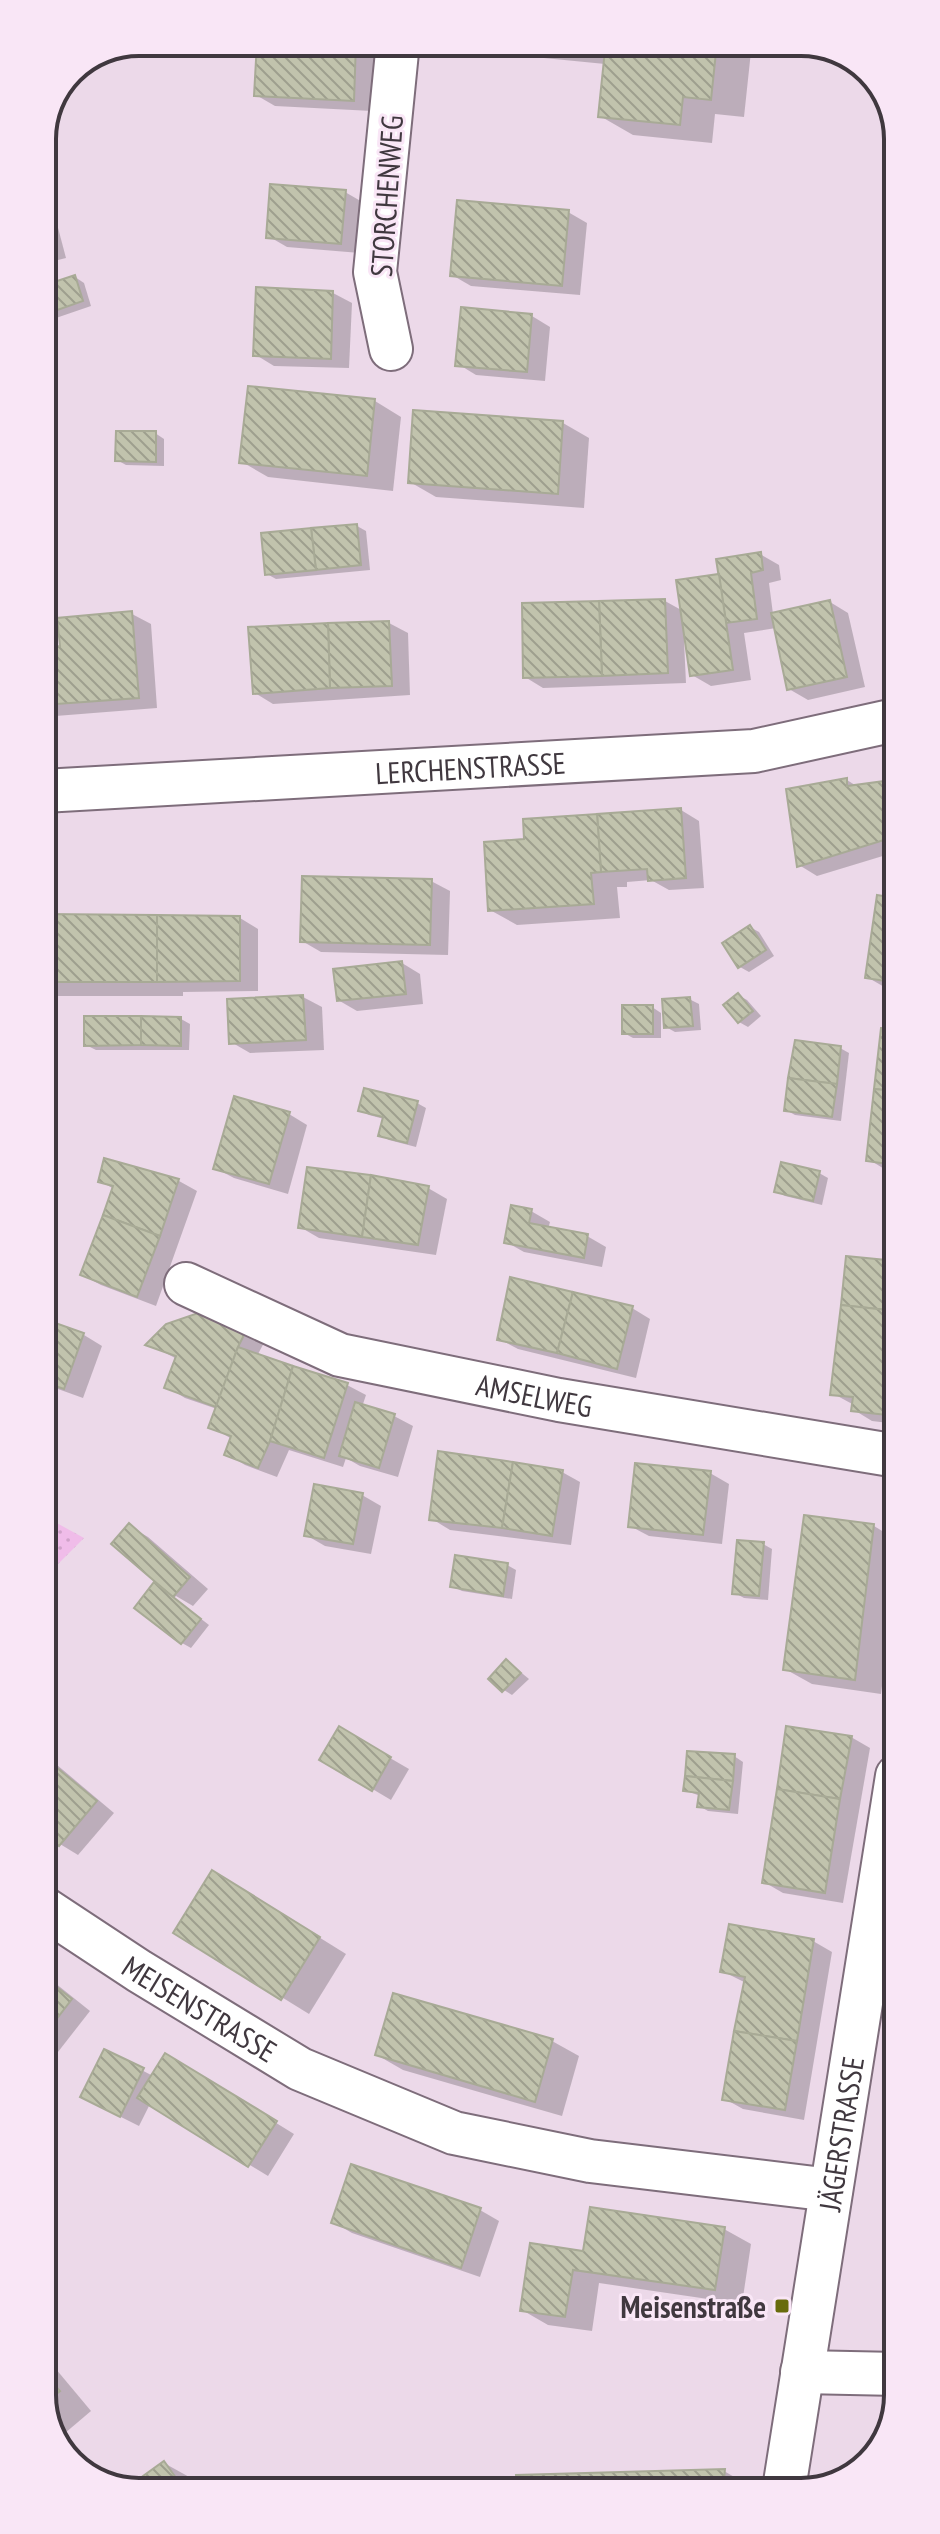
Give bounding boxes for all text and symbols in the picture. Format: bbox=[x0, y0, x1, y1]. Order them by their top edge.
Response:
street label: STORCHENWEG bbox=[361, 114, 411, 278]
street label: LERCHENSTRASSE bbox=[374, 742, 567, 792]
street label: AMSELWEG bbox=[473, 1364, 595, 1425]
street label: MEISENSTRASSE bbox=[115, 1946, 284, 2070]
street label: JÄGERSTRASSE bbox=[809, 2054, 872, 2214]
place label: Meisenstraße bbox=[620, 2287, 766, 2326]
marker: Meisenstraße bbox=[773, 2297, 791, 2315]

